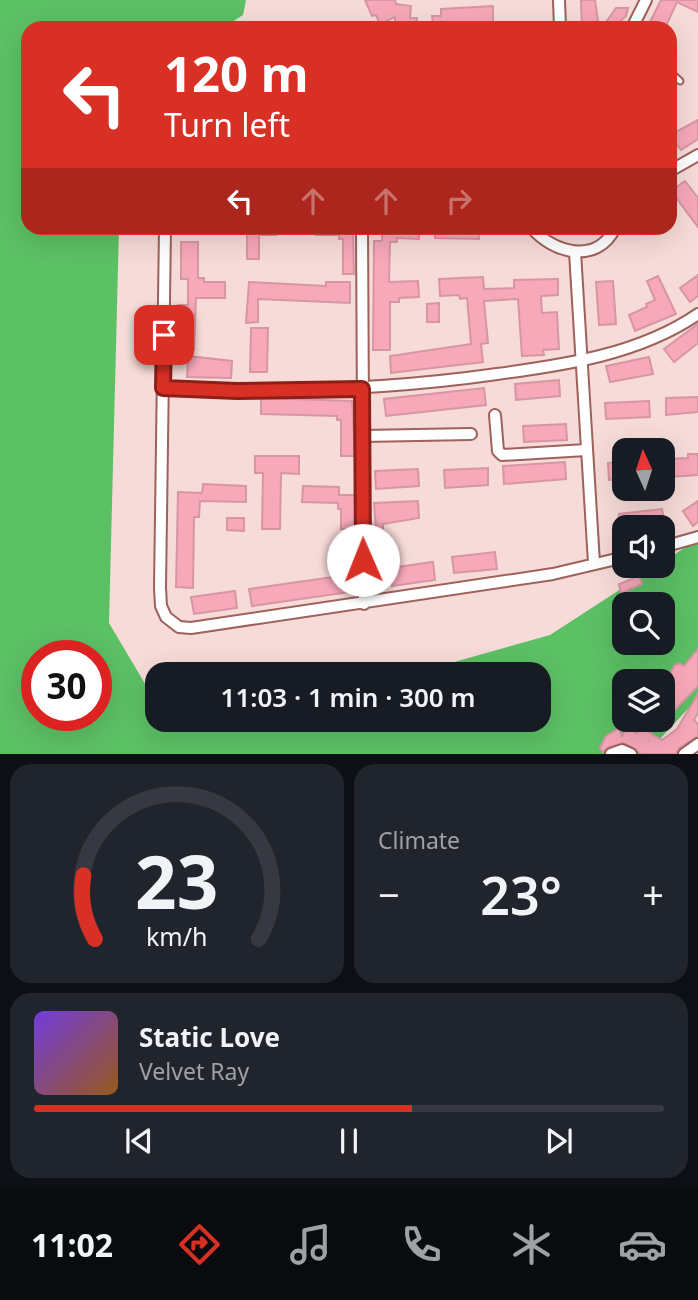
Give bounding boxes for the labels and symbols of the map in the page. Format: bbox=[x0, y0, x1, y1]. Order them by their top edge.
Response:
pin bbox=[134, 305, 194, 365]
north arrow bbox=[612, 438, 676, 500]
position arrow bbox=[326, 523, 400, 597]
speed limit sign: 30 bbox=[21, 640, 112, 731]

